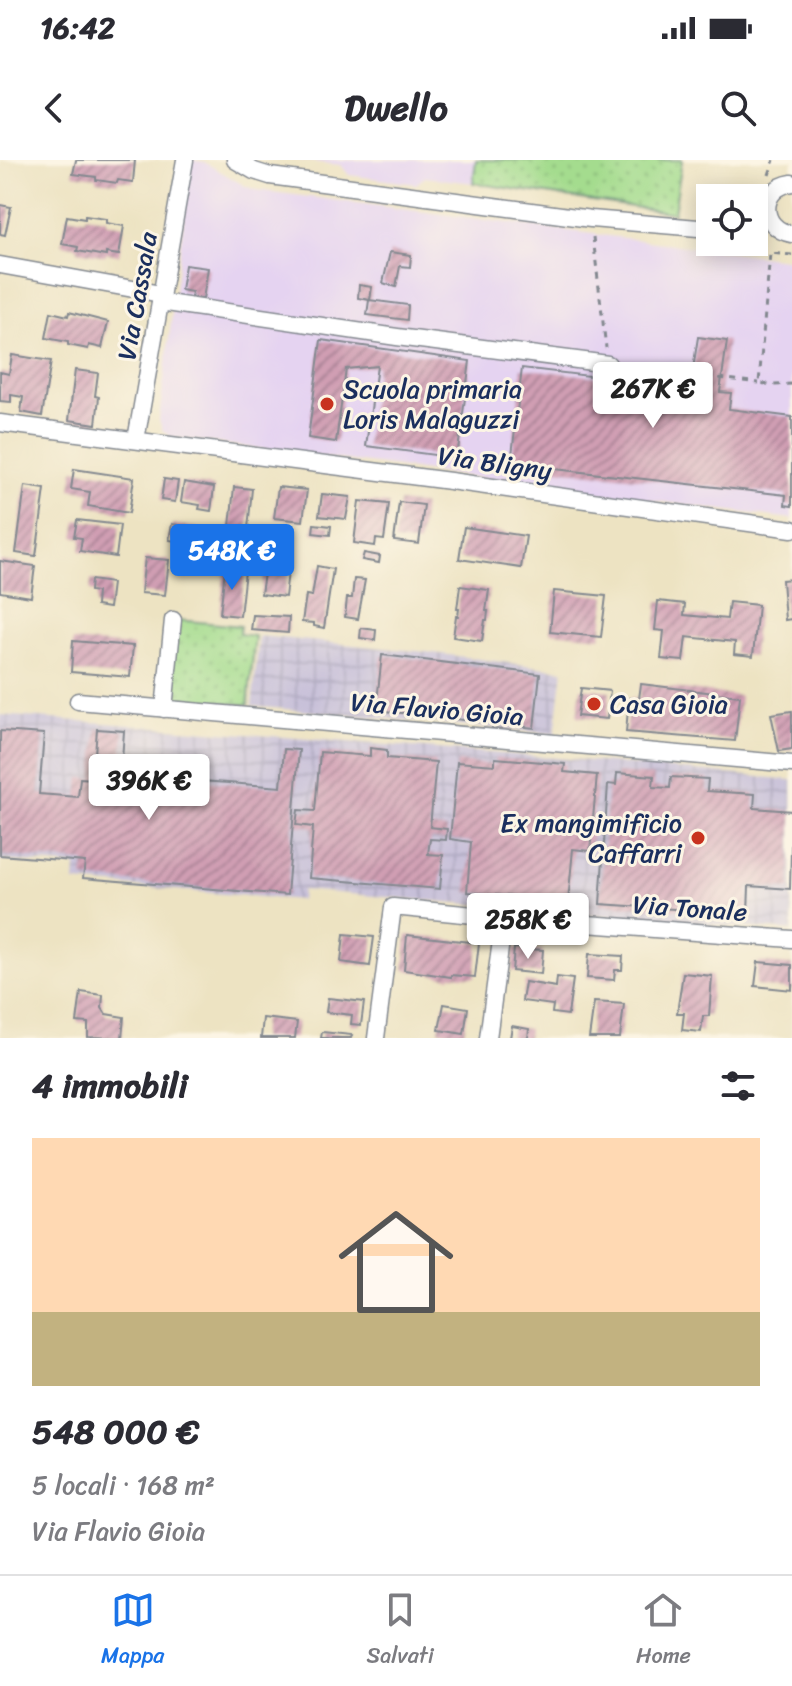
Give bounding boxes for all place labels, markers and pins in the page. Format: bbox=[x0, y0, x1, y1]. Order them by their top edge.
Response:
pin: 267K € bbox=[588, 362, 718, 430]
place label: Scuola primaria Loris Malaguzzi bbox=[343, 366, 522, 442]
marker: Scuola primaria Loris Malaguzzi bbox=[318, 395, 336, 413]
pin: 548K € bbox=[167, 524, 297, 592]
place label: Casa Gioia bbox=[610, 681, 728, 727]
marker: Casa Gioia bbox=[585, 695, 603, 713]
pin: 396K € bbox=[84, 754, 214, 822]
place label: Ex mangimificio Caffarri bbox=[500, 800, 683, 876]
marker: Ex mangimificio Caffarri bbox=[689, 829, 707, 847]
pin: 258K € bbox=[463, 893, 593, 961]

